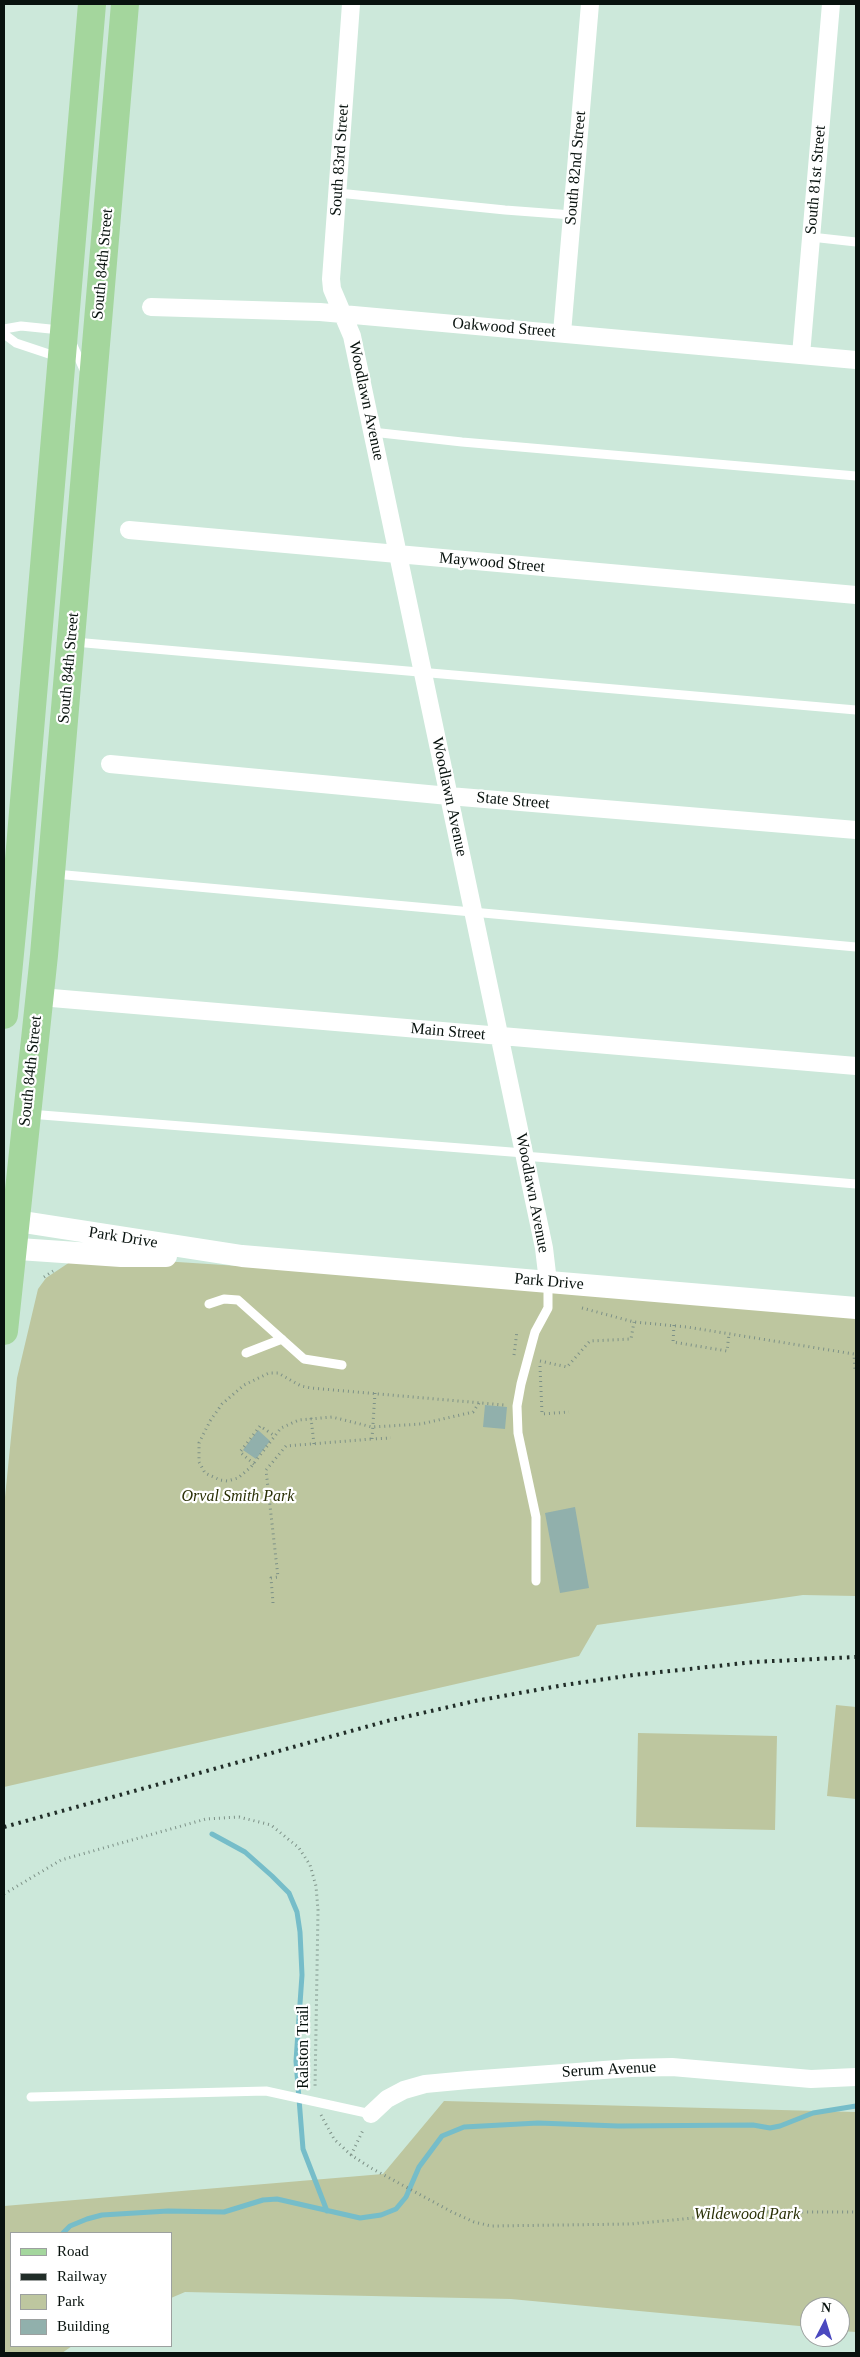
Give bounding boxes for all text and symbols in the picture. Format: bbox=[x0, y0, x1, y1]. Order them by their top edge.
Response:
street label: South 83rd Street bbox=[327, 103, 353, 217]
street label: South 82nd Street bbox=[561, 110, 591, 226]
street label: South 81st Street bbox=[802, 125, 830, 235]
street label: South 84th Street bbox=[89, 208, 117, 320]
street label: Oakwood Street bbox=[452, 314, 556, 342]
street label: Woodlawn Avenue bbox=[344, 340, 388, 462]
street label: Maywood Street bbox=[438, 549, 546, 577]
street label: South 84th Street bbox=[55, 612, 83, 724]
street label: Woodlawn Avenue bbox=[427, 736, 471, 858]
street label: State Street bbox=[476, 788, 550, 814]
street label: South 84th Street bbox=[16, 1015, 46, 1127]
street label: Main Street bbox=[410, 1019, 486, 1045]
street label: Woodlawn Avenue bbox=[511, 1132, 553, 1254]
street label: Park Drive bbox=[87, 1223, 159, 1253]
street label: Park Drive bbox=[513, 1269, 585, 1295]
park label: Orval Smith Park bbox=[182, 1487, 294, 1507]
street label: Ralston Trail bbox=[294, 2005, 314, 2089]
street label: Serum Avenue bbox=[561, 2058, 657, 2082]
park label: Wildewood Park bbox=[694, 2205, 800, 2225]
legend bbox=[10, 2232, 172, 2347]
text: Road bbox=[57, 2243, 89, 2259]
text: Railway bbox=[57, 2268, 107, 2284]
text: Park bbox=[57, 2293, 85, 2309]
north arrow bbox=[800, 2297, 850, 2347]
text: N bbox=[821, 2300, 832, 2315]
text: Building bbox=[57, 2318, 110, 2334]

